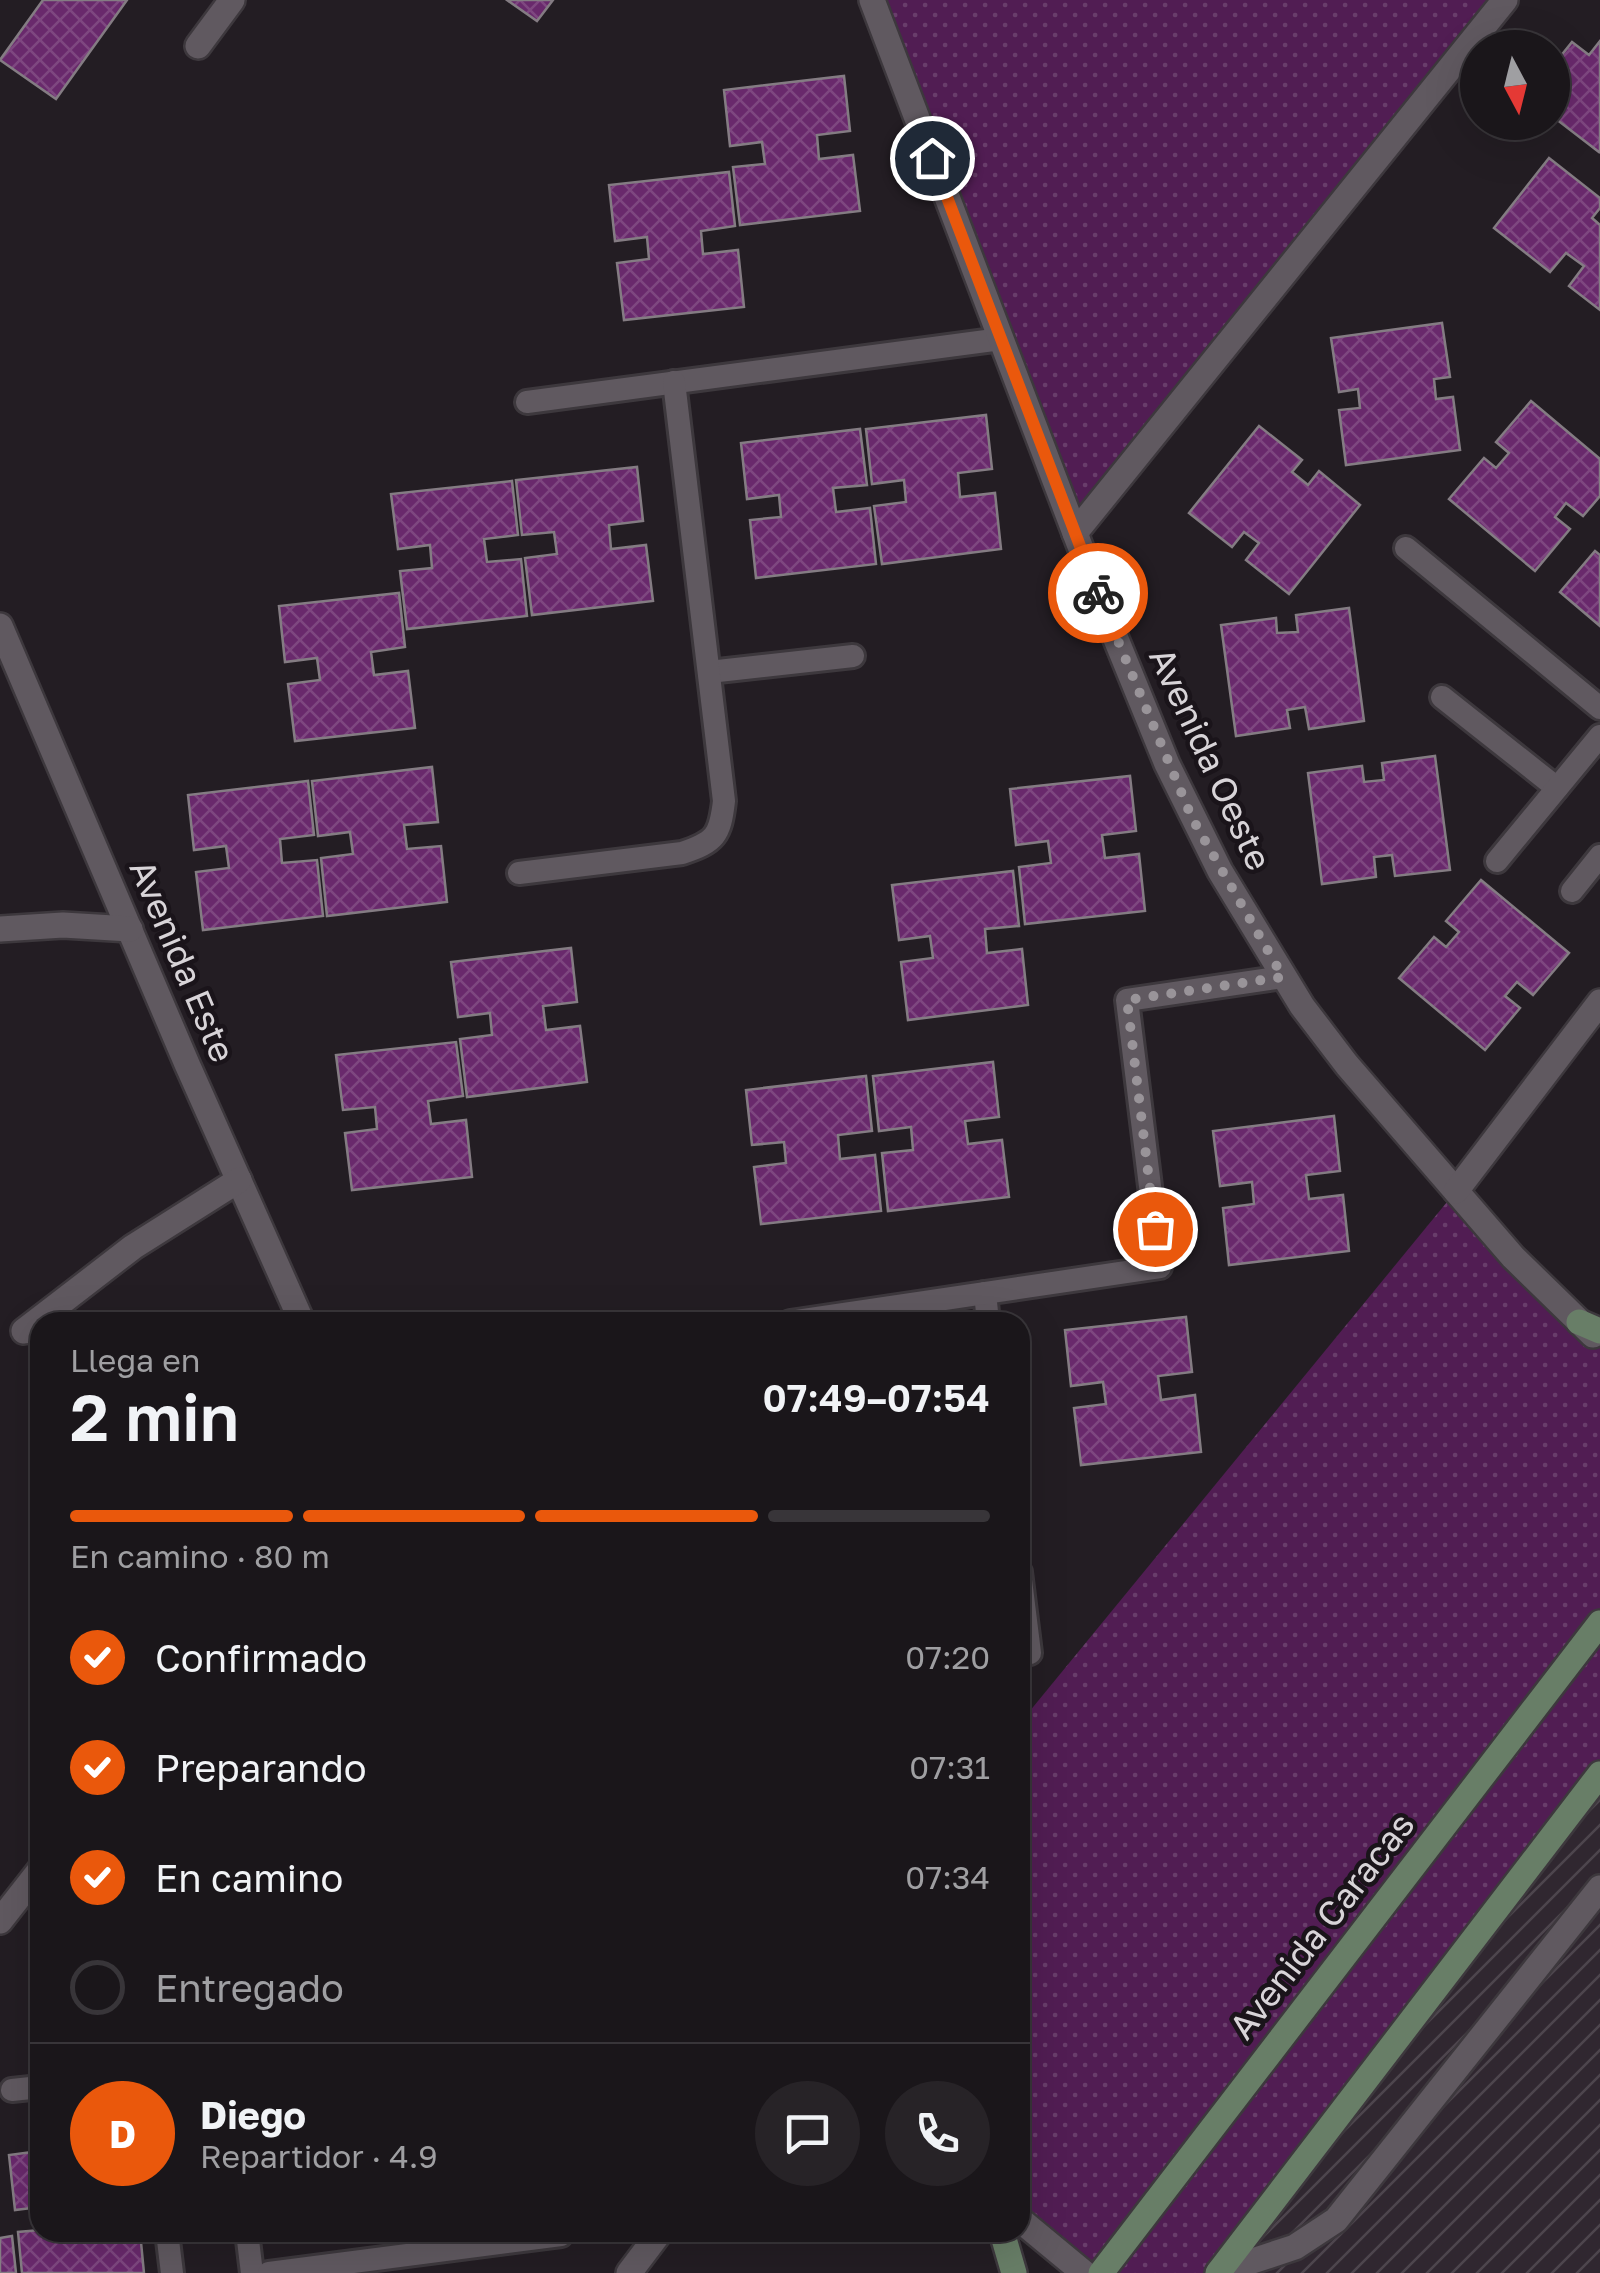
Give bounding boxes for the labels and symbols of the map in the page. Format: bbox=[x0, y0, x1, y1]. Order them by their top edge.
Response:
north arrow bbox=[1460, 30, 1570, 140]
pin bbox=[890, 116, 975, 201]
courier bbox=[1048, 543, 1148, 643]
street label: Avenida Oeste bbox=[1141, 641, 1281, 876]
street label: Avenida Este bbox=[121, 853, 244, 1068]
pin bbox=[1113, 1187, 1198, 1272]
street label: Avenida Caracas bbox=[1220, 1804, 1423, 2047]

